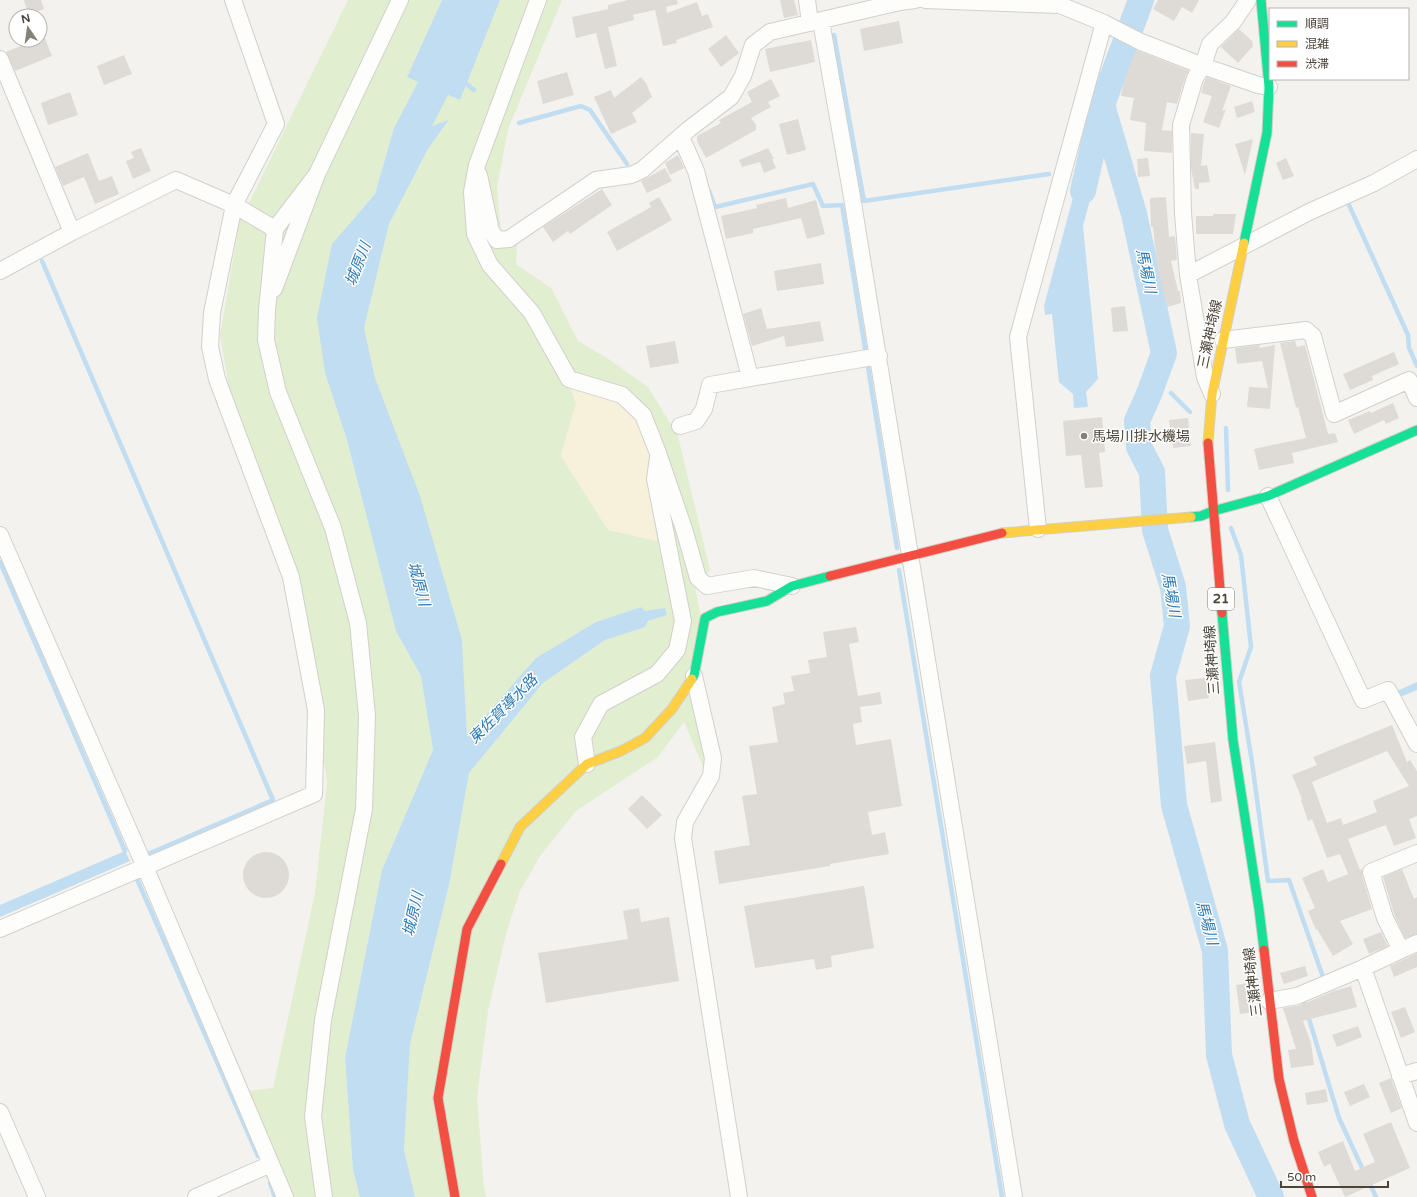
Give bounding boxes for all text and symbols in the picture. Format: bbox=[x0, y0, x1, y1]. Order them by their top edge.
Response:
north arrow bbox=[8, 8, 48, 48]
legend bbox=[1269, 8, 1409, 80]
text: N bbox=[20, 11, 32, 26]
text: 順調 bbox=[1305, 17, 1329, 31]
text: 混雑 bbox=[1305, 37, 1329, 51]
text: 渋滞 bbox=[1305, 57, 1329, 71]
water label: 城原川 bbox=[342, 238, 375, 288]
water label: 馬場川 bbox=[1133, 247, 1160, 297]
street label: 三瀬神埼線 bbox=[1194, 298, 1226, 370]
place label: 馬場川排水機場 bbox=[1092, 428, 1190, 445]
marker: 馬場川排水機場 bbox=[1079, 431, 1089, 441]
water label: 城原川 bbox=[404, 560, 434, 610]
water label: 馬場川 bbox=[1158, 571, 1184, 621]
road number: 21 bbox=[1208, 588, 1234, 610]
street label: 三瀬神埼線 bbox=[1201, 624, 1223, 696]
water label: 東佐賀導水路 bbox=[465, 669, 543, 747]
water label: 城原川 bbox=[399, 888, 427, 938]
water label: 馬場川 bbox=[1192, 899, 1222, 949]
street label: 三瀬神埼線 bbox=[1240, 946, 1266, 1018]
scale bar bbox=[1281, 1163, 1388, 1189]
text: 50 m bbox=[1287, 1170, 1316, 1184]

